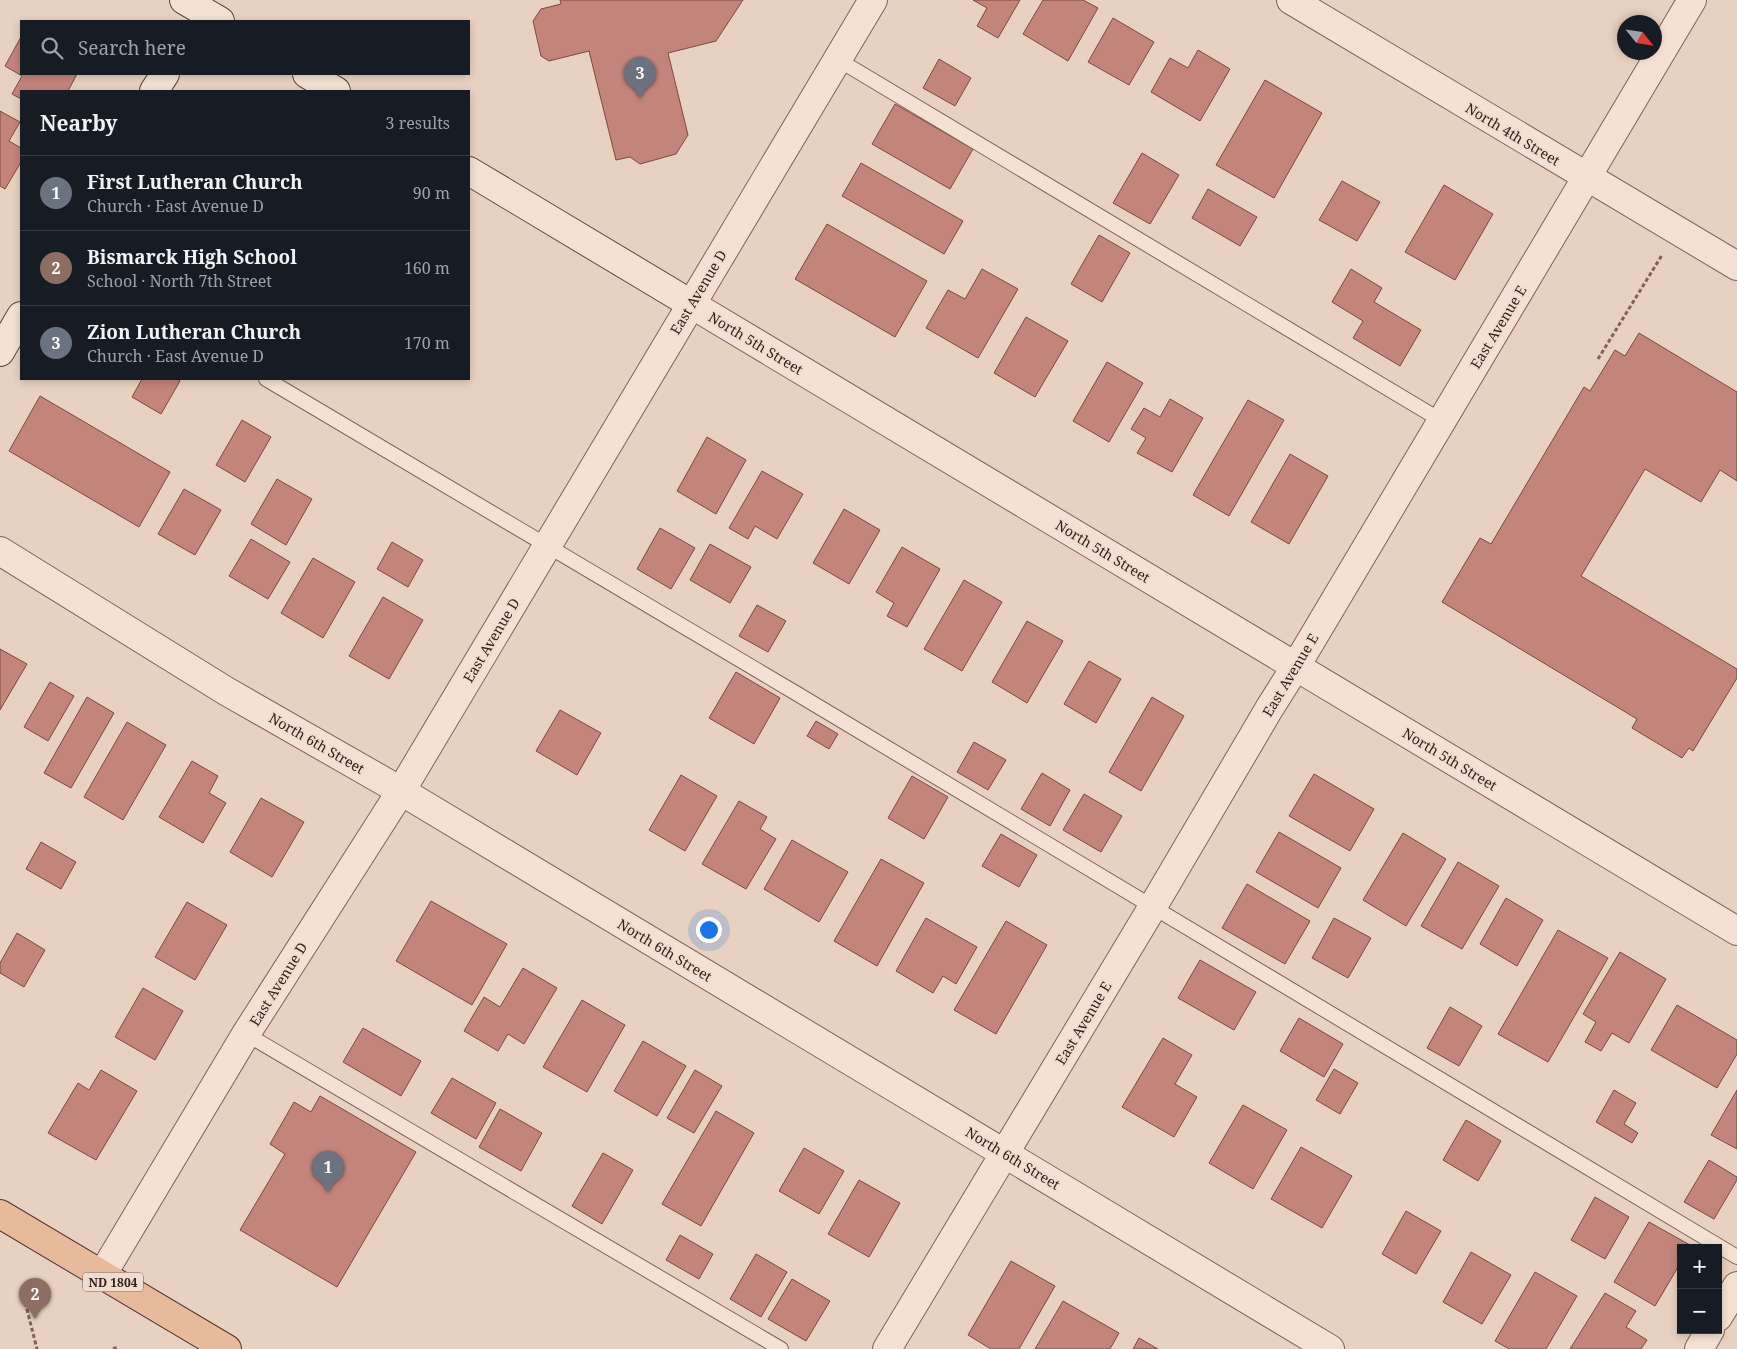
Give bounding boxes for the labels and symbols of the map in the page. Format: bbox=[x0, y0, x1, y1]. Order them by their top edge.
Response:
north arrow bbox=[1617, 15, 1662, 60]
pin: 3 bbox=[624, 57, 656, 98]
street label: North 4th Street bbox=[1462, 98, 1564, 170]
street label: East Avenue D bbox=[665, 246, 731, 338]
street label: East Avenue E bbox=[1466, 282, 1530, 372]
street label: North 5th Street bbox=[705, 307, 807, 379]
street label: North 5th Street bbox=[1052, 515, 1154, 587]
street label: East Avenue D bbox=[458, 594, 524, 686]
street label: East Avenue E bbox=[1258, 630, 1322, 720]
street label: North 6th Street bbox=[266, 708, 368, 778]
street label: North 5th Street bbox=[1399, 723, 1501, 795]
street label: North 6th Street bbox=[614, 914, 716, 986]
your location bbox=[696, 917, 722, 943]
street label: East Avenue D bbox=[245, 939, 311, 1029]
street label: East Avenue E bbox=[1051, 978, 1115, 1068]
street label: North 6th Street bbox=[962, 1122, 1064, 1194]
pin: 1 bbox=[312, 1151, 344, 1192]
road number: ND 1804 bbox=[83, 1272, 143, 1291]
pin: 2 bbox=[19, 1278, 51, 1319]

